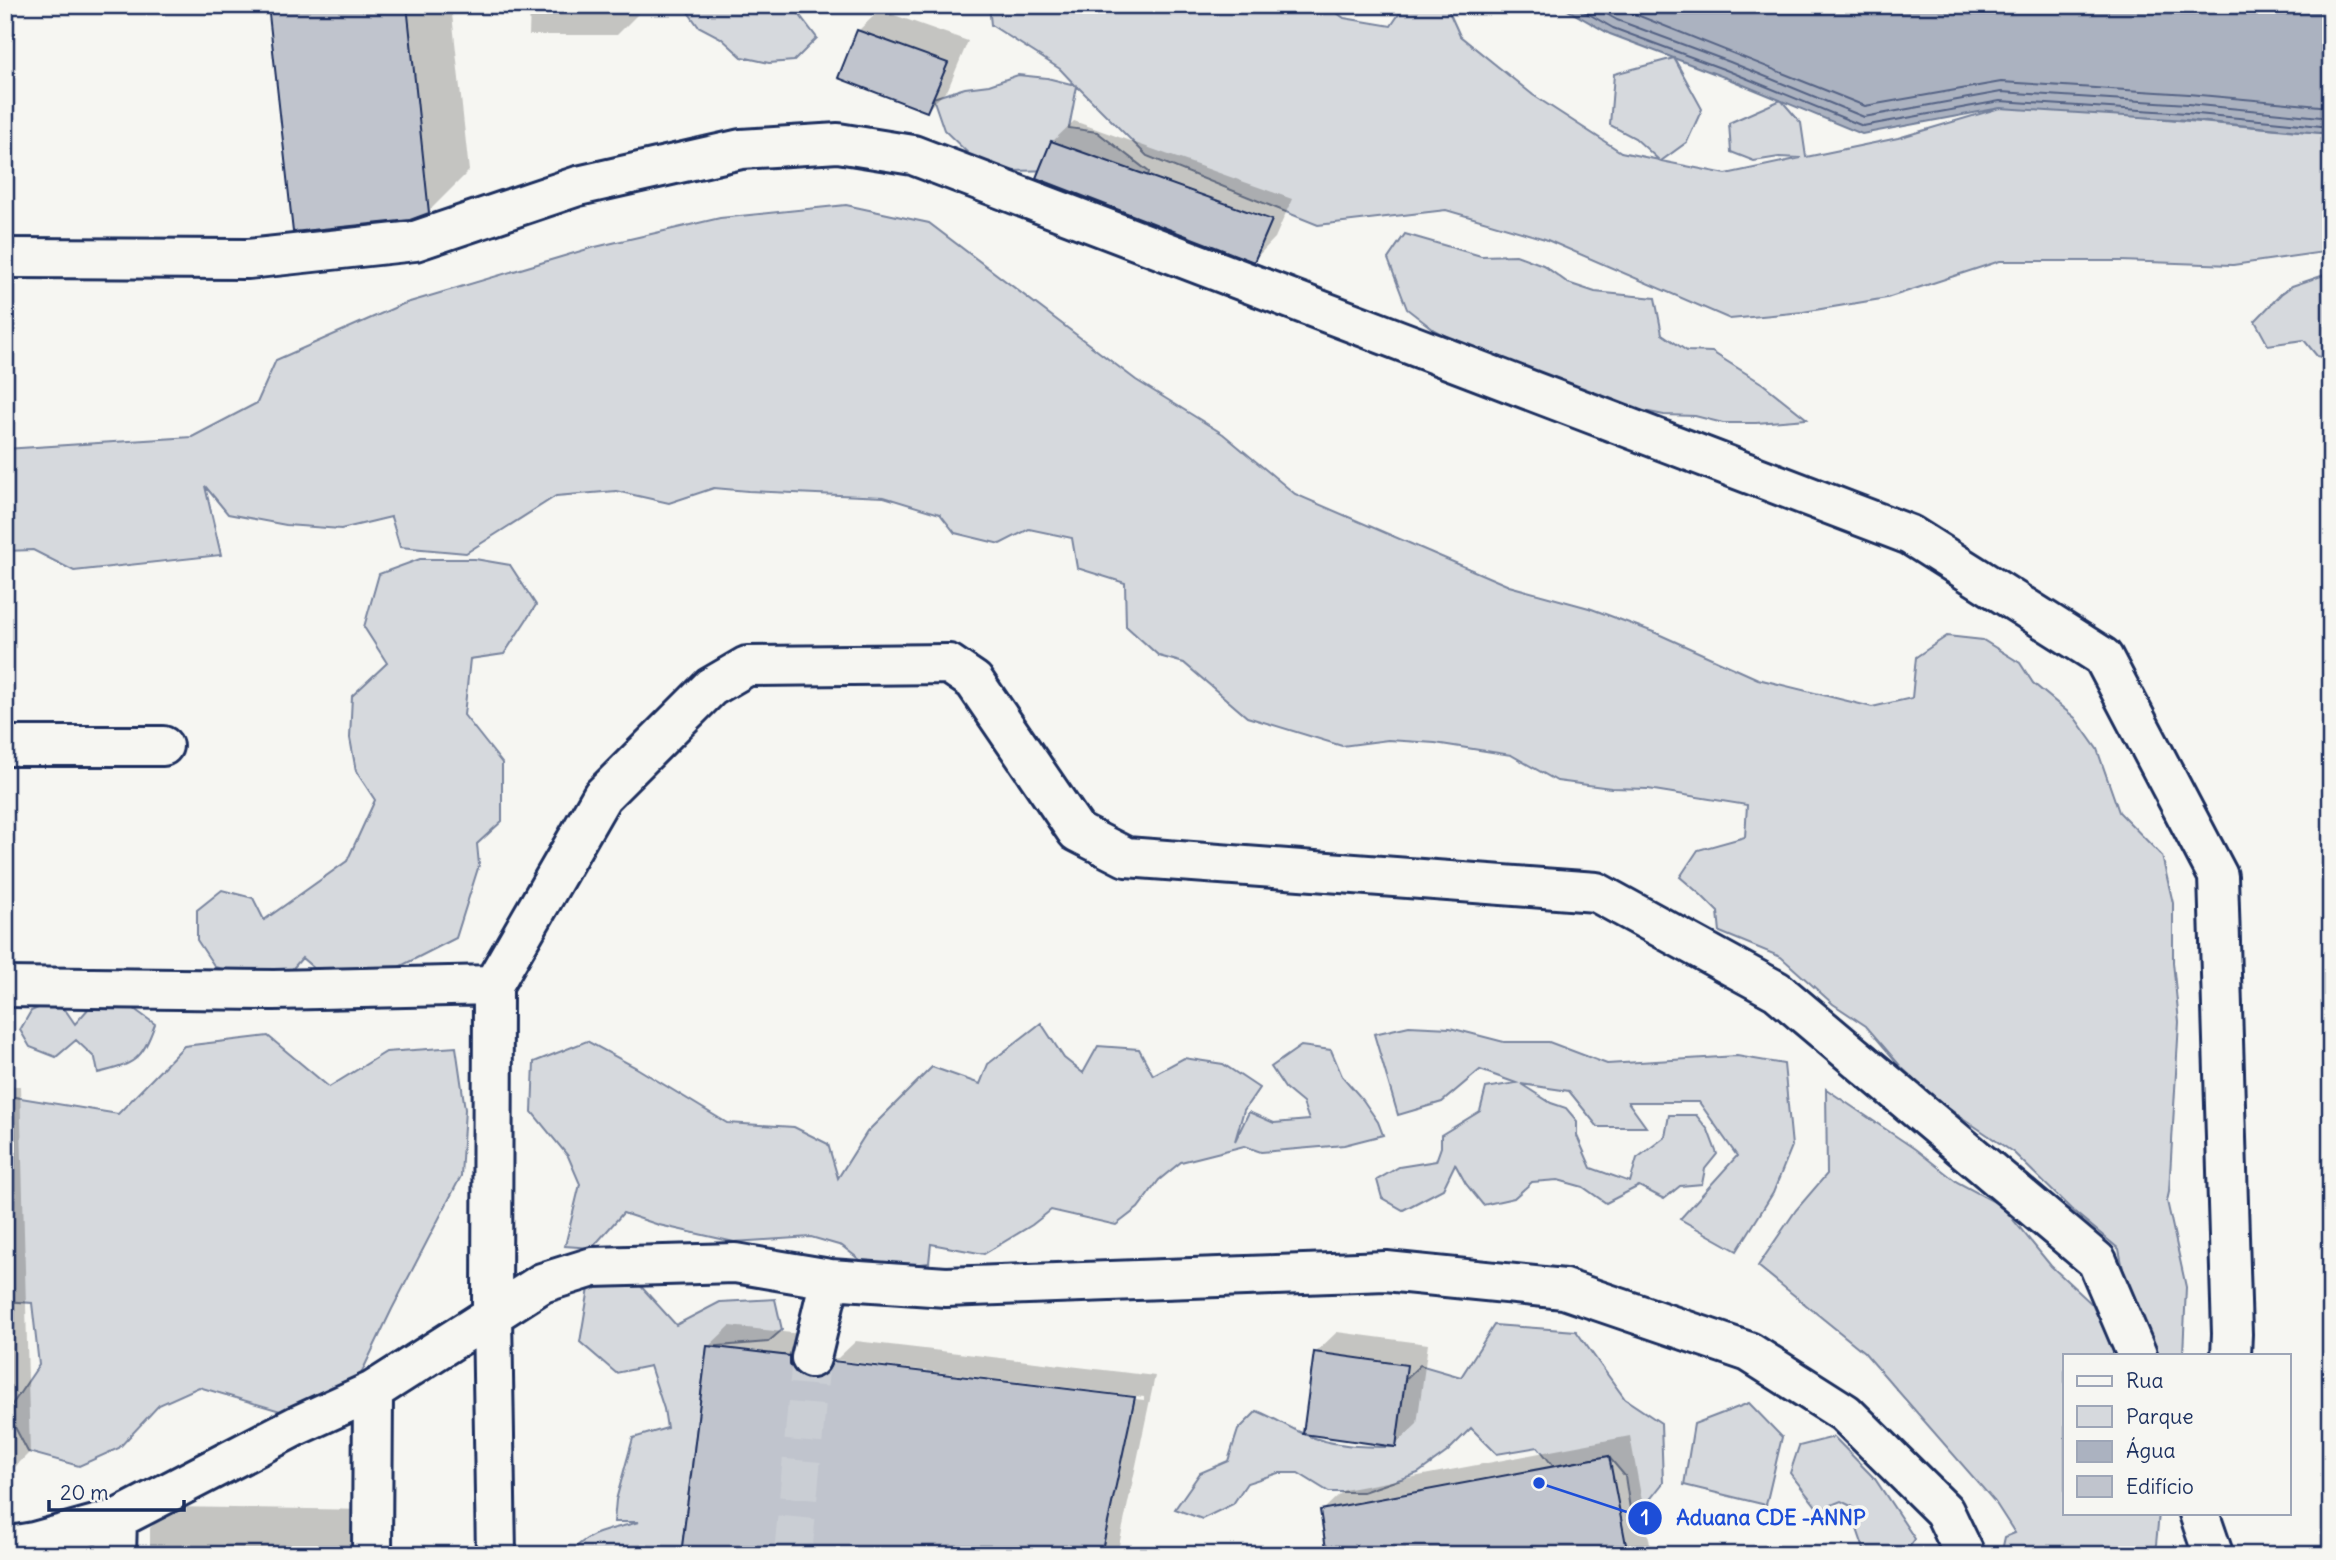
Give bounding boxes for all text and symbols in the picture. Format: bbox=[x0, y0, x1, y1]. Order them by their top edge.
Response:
legend bbox=[2063, 1354, 2290, 1514]
text: Rua bbox=[2126, 1367, 2163, 1394]
text: Parque bbox=[2126, 1403, 2194, 1430]
text: Água bbox=[2126, 1437, 2175, 1464]
scale bar bbox=[49, 1469, 184, 1513]
text: Edifício bbox=[2126, 1473, 2194, 1500]
text: 20 m bbox=[60, 1479, 109, 1506]
callout: Aduana CDE -ANNP bbox=[1627, 1497, 1879, 1539]
text: 1 bbox=[1641, 1504, 1649, 1531]
text: Aduana CDE -ANNP bbox=[1676, 1504, 1866, 1531]

